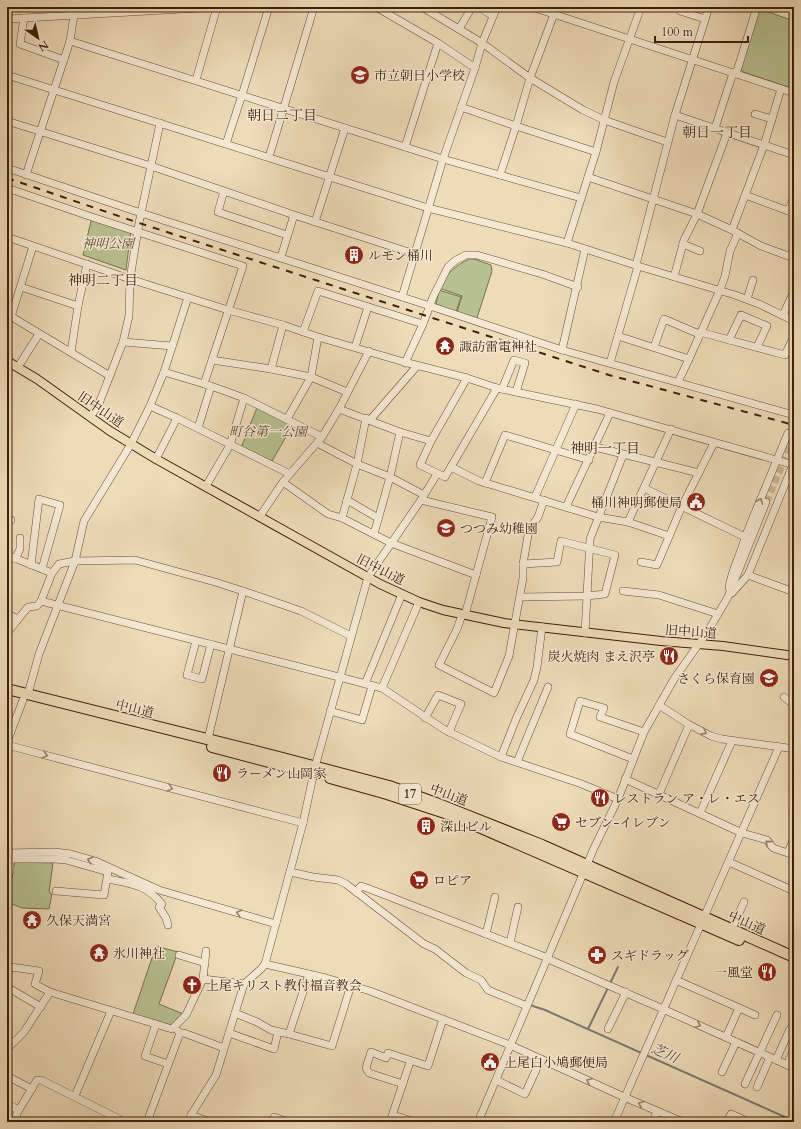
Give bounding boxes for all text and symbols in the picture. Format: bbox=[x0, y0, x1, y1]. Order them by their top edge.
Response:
north arrow bbox=[18, 18, 58, 58]
scale bar bbox=[655, 18, 748, 44]
text: 100 m bbox=[661, 24, 694, 40]
text: N bbox=[35, 37, 51, 55]
school or university icon: 市立朝日小学校 bbox=[349, 64, 371, 86]
place label: 市立朝日小学校 bbox=[374, 67, 465, 85]
district label: 朝日二丁目 bbox=[247, 106, 317, 125]
district label: 朝日一丁目 bbox=[682, 123, 752, 142]
park label: 神明公園 bbox=[82, 235, 136, 253]
building icon: ルモン桶川 bbox=[343, 244, 365, 266]
place label: ルモン桶川 bbox=[368, 247, 433, 265]
district label: 神明二丁目 bbox=[68, 271, 138, 290]
temple icon: 諏訪雷電神社 bbox=[434, 335, 456, 357]
place label: 諏訪雷電神社 bbox=[459, 338, 537, 356]
street label: 旧中山道 bbox=[74, 388, 127, 432]
park label: 町谷第一公園 bbox=[229, 423, 309, 441]
district label: 神明一丁目 bbox=[570, 439, 640, 458]
public building icon: 桶川神明郵便局 bbox=[685, 491, 707, 513]
place label: 桶川神明郵便局 bbox=[591, 494, 682, 512]
one-way arrow bbox=[755, 497, 763, 504]
school or university icon: つつみ幼稚園 bbox=[435, 517, 457, 539]
place label: つつみ幼稚園 bbox=[460, 520, 538, 538]
street label: 旧中山道 bbox=[353, 550, 408, 590]
street label: 旧中山道 bbox=[664, 621, 718, 643]
restaurant icon: 炭火焼肉 まえ沢亭 bbox=[658, 645, 680, 667]
place label: 炭火焼肉 まえ沢亭 bbox=[548, 648, 655, 666]
school or university icon: さくら保育園 bbox=[758, 667, 780, 689]
place label: さくら保育園 bbox=[677, 670, 755, 688]
street label: 中山道 bbox=[114, 696, 156, 722]
one-way arrow bbox=[700, 728, 707, 735]
one-way arrow bbox=[41, 750, 48, 759]
restaurant icon: ラーメン山岡家 bbox=[211, 762, 233, 784]
place label: ラーメン山岡家 bbox=[236, 765, 326, 783]
street label: 中山道 bbox=[427, 780, 470, 810]
one-way arrow bbox=[167, 783, 174, 792]
road number: 17 bbox=[399, 784, 421, 804]
restaurant icon: レストラン ア・レ・エス bbox=[589, 787, 611, 809]
place label: レストラン ア・レ・エス bbox=[614, 790, 760, 808]
supermarket icon: セブン-イレブン bbox=[550, 811, 572, 833]
place label: セブン-イレブン bbox=[575, 814, 671, 832]
building icon: 深山ビル bbox=[415, 815, 437, 837]
place label: 深山ビル bbox=[440, 818, 492, 836]
one-way arrow bbox=[765, 841, 773, 848]
one-way arrow bbox=[87, 856, 94, 865]
supermarket icon: ロピア bbox=[408, 869, 430, 891]
place label: ロピア bbox=[433, 872, 472, 890]
street label: 中山道 bbox=[725, 907, 768, 939]
temple icon: 久保天満宮 bbox=[21, 909, 43, 931]
one-way arrow bbox=[235, 909, 242, 918]
place label: 久保天満宮 bbox=[46, 912, 111, 930]
temple icon: 氷川神社 bbox=[88, 942, 110, 964]
pharmacy icon: スギドラッグ bbox=[586, 944, 608, 966]
place label: 氷川神社 bbox=[113, 945, 165, 963]
place label: スギドラッグ bbox=[611, 947, 689, 965]
restaurant icon: 一風堂 bbox=[756, 961, 778, 983]
place label: 一風堂 bbox=[714, 964, 753, 982]
church icon: 上尾キリスト教付福音教会 bbox=[181, 974, 203, 996]
place label: 上尾キリスト教付福音教会 bbox=[206, 977, 362, 995]
one-way arrow bbox=[694, 1020, 702, 1028]
water label: 芝川 bbox=[648, 1039, 683, 1069]
public building icon: 上尾白小鳩郵便局 bbox=[479, 1051, 501, 1073]
place label: 上尾白小鳩郵便局 bbox=[504, 1054, 608, 1072]
one-way arrow bbox=[586, 1078, 593, 1086]
one-way arrow bbox=[637, 1101, 645, 1109]

